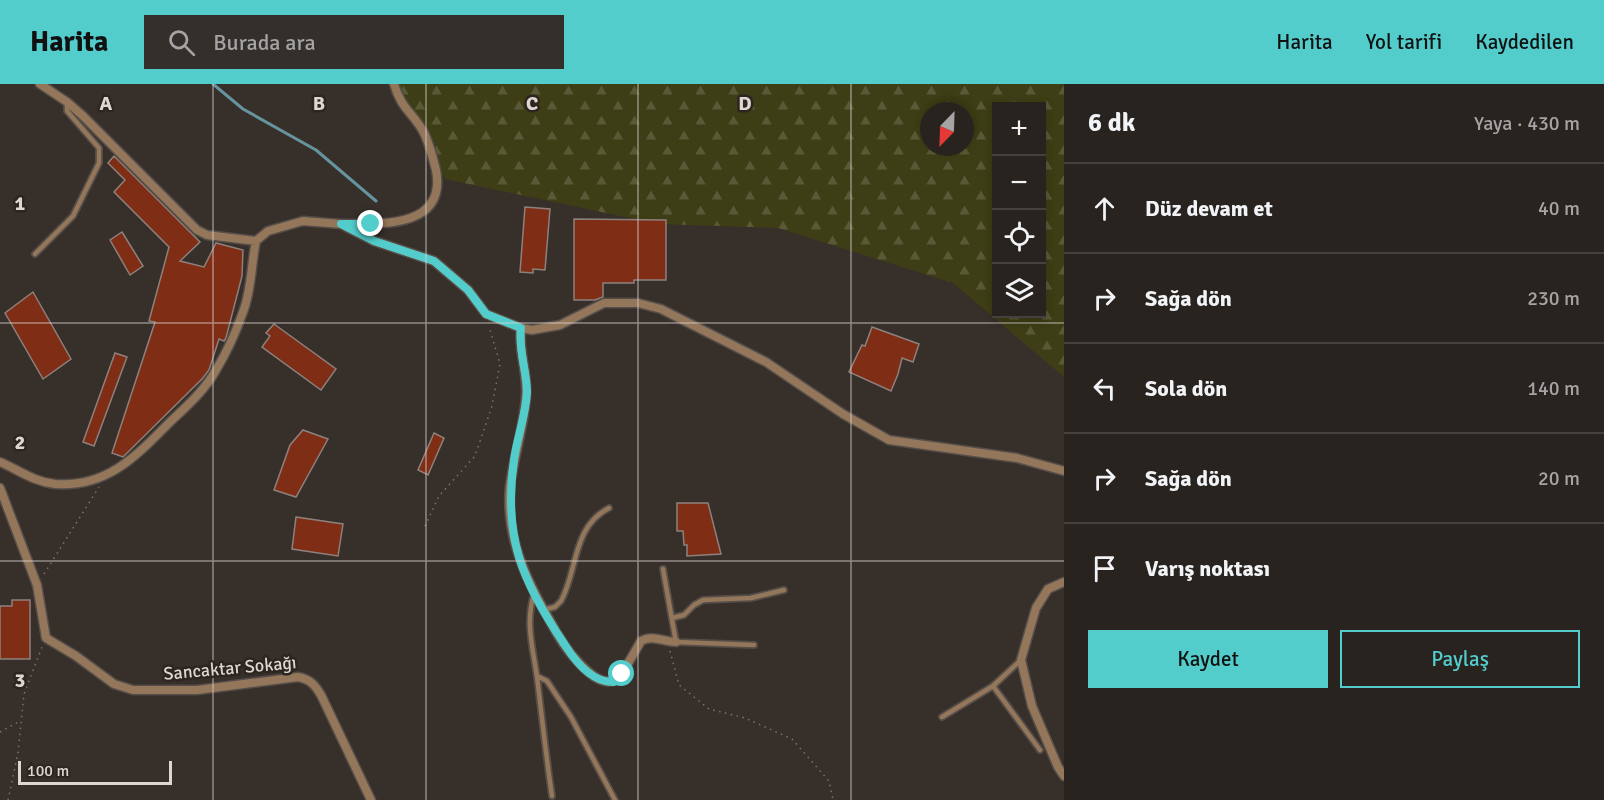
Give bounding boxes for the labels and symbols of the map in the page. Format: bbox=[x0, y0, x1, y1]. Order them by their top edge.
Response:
text: A bbox=[100, 91, 113, 116]
text: B bbox=[313, 91, 325, 116]
text: C bbox=[526, 91, 538, 116]
text: D bbox=[738, 91, 752, 116]
north arrow bbox=[920, 102, 974, 156]
text: 1 bbox=[15, 191, 26, 216]
route end bbox=[357, 210, 383, 236]
text: 2 bbox=[15, 430, 25, 455]
street label: Sancaktar Sokağı bbox=[163, 651, 297, 685]
route start bbox=[608, 660, 634, 686]
text: 3 bbox=[15, 668, 25, 693]
scale bar bbox=[18, 758, 172, 786]

